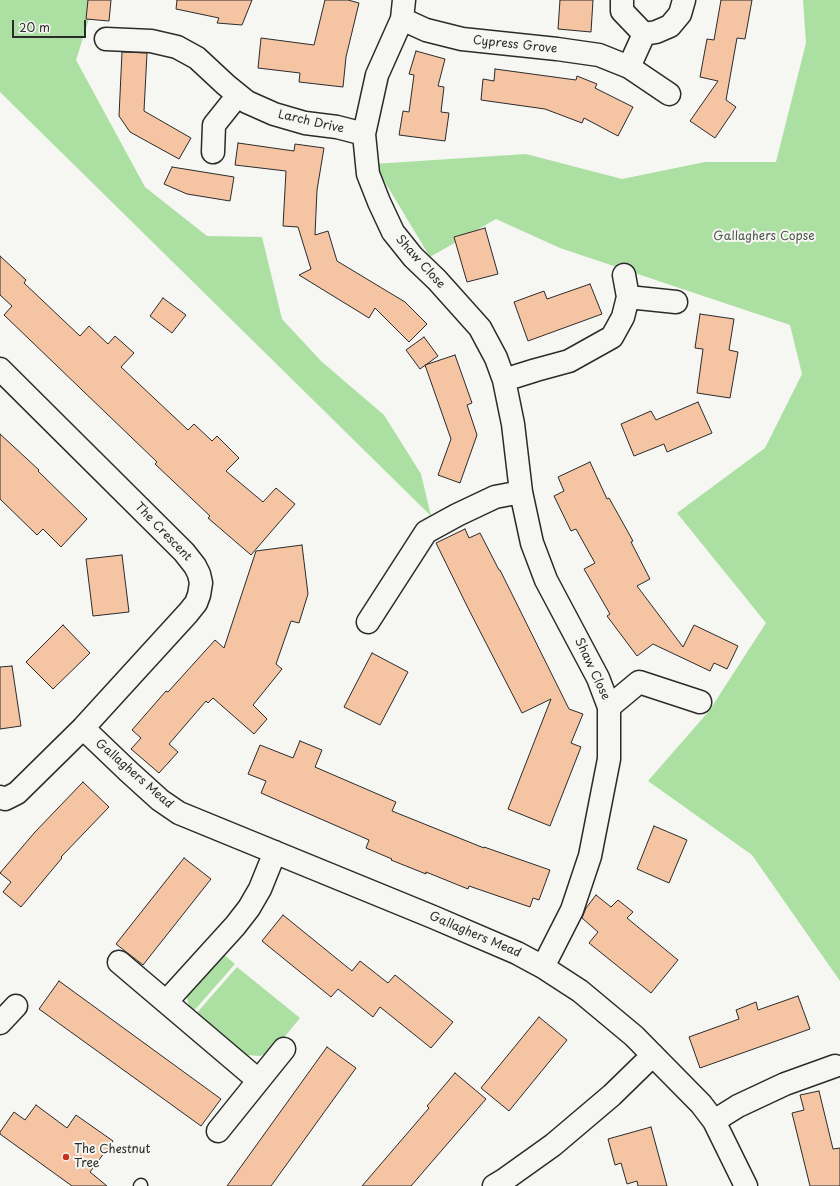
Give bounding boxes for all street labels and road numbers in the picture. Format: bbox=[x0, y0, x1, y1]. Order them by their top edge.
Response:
street label: Cypress Grove bbox=[472, 33, 558, 57]
street label: Larch Drive bbox=[277, 107, 345, 137]
street label: Shaw Close bbox=[392, 232, 448, 292]
street label: The Crescent bbox=[131, 500, 195, 564]
street label: Shaw Close bbox=[571, 636, 613, 702]
street label: Gallaghers Mead bbox=[92, 736, 176, 812]
street label: Gallaghers Mead bbox=[427, 909, 523, 961]

